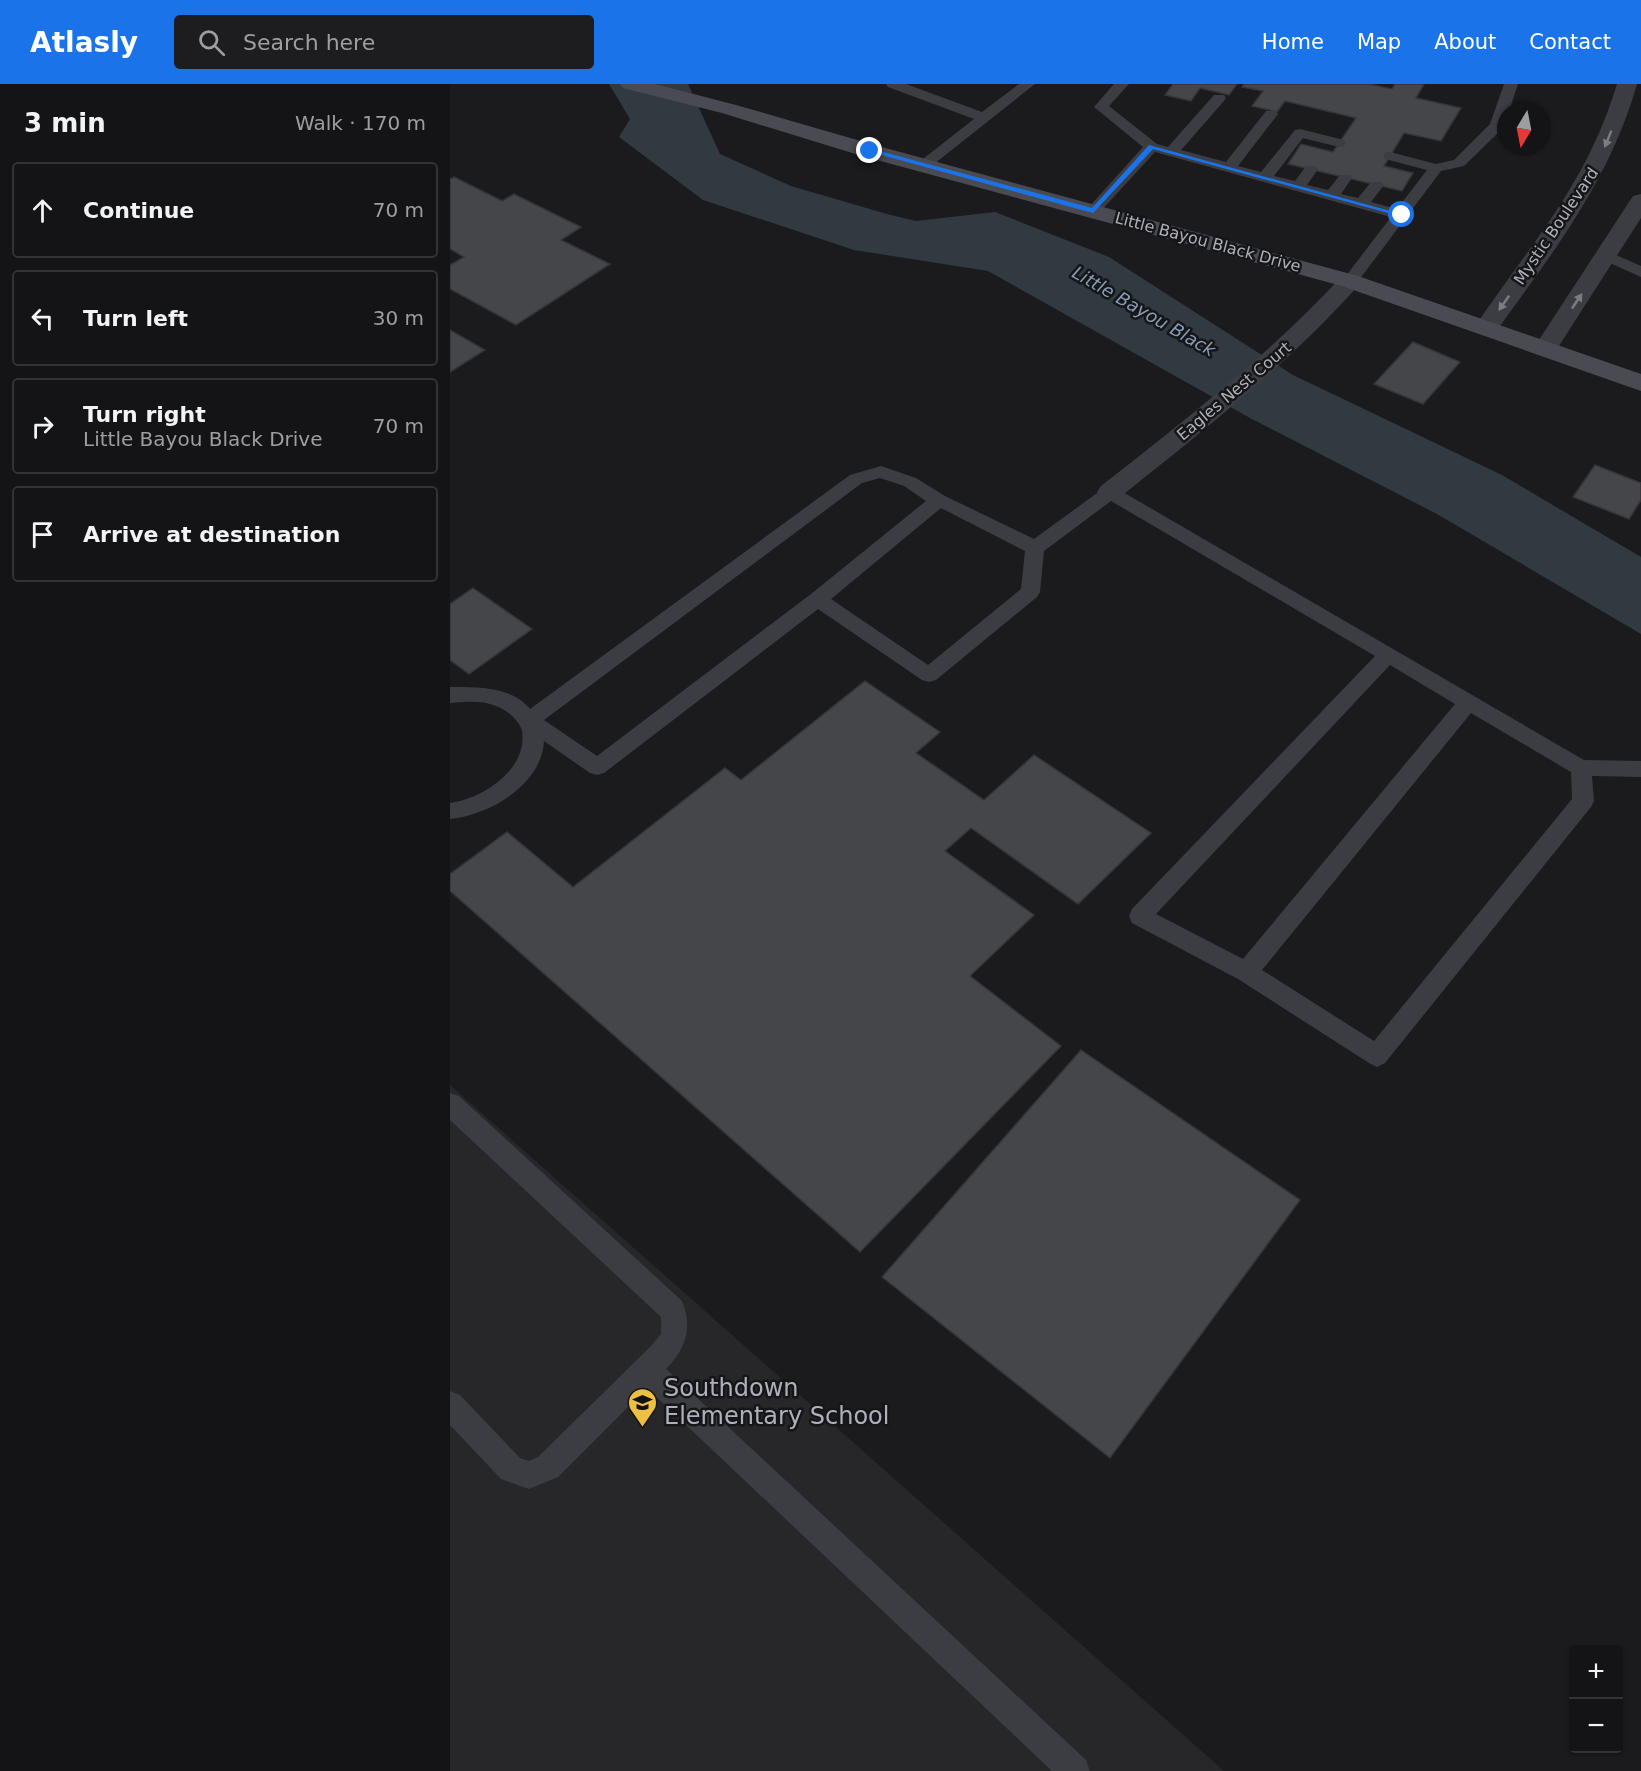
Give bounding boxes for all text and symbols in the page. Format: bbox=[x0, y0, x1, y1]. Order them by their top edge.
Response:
search box bbox=[174, 15, 594, 69]
text: Atlasly bbox=[30, 26, 138, 59]
icon: search bbox=[195, 26, 228, 59]
text: Search here bbox=[243, 30, 375, 55]
text: Home bbox=[1262, 30, 1324, 54]
text: Map bbox=[1357, 30, 1401, 54]
text: About bbox=[1434, 30, 1496, 54]
text: Contact bbox=[1529, 30, 1611, 54]
north arrow bbox=[1497, 102, 1551, 156]
text: 3 min bbox=[24, 108, 106, 138]
text: Walk · 170 m bbox=[295, 111, 426, 135]
one-way arrow bbox=[1603, 130, 1612, 148]
route end bbox=[856, 137, 882, 163]
street label: Mystic Boulevard bbox=[1510, 164, 1602, 288]
icon: ahead bbox=[26, 194, 59, 227]
text: Continue bbox=[83, 198, 194, 223]
text: 70 m bbox=[373, 198, 424, 222]
route start bbox=[1388, 201, 1414, 227]
street label: Little Bayou Black Drive bbox=[1113, 208, 1303, 276]
water label: Little Bayou Black bbox=[1069, 261, 1221, 361]
one-way arrow bbox=[1572, 292, 1583, 309]
one-way arrow bbox=[1499, 295, 1510, 311]
icon: left bbox=[26, 302, 59, 335]
text: Turn left bbox=[83, 306, 188, 331]
text: 30 m bbox=[373, 306, 424, 330]
street label: Eagles Nest Court bbox=[1173, 338, 1295, 444]
text: Turn right bbox=[83, 402, 206, 427]
icon: right bbox=[26, 410, 59, 443]
text: 70 m bbox=[373, 414, 424, 438]
text: Little Bayou Black Drive bbox=[83, 427, 322, 451]
icon: arrive bbox=[26, 518, 59, 551]
text: Arrive at destination bbox=[83, 522, 340, 547]
place label: Southdown Elementary School bbox=[664, 1374, 889, 1430]
school or university icon: Southdown Elementary School bbox=[627, 1386, 659, 1428]
map controls bbox=[1569, 1645, 1623, 1753]
button: + bbox=[1569, 1645, 1623, 1699]
button: − bbox=[1569, 1699, 1623, 1753]

